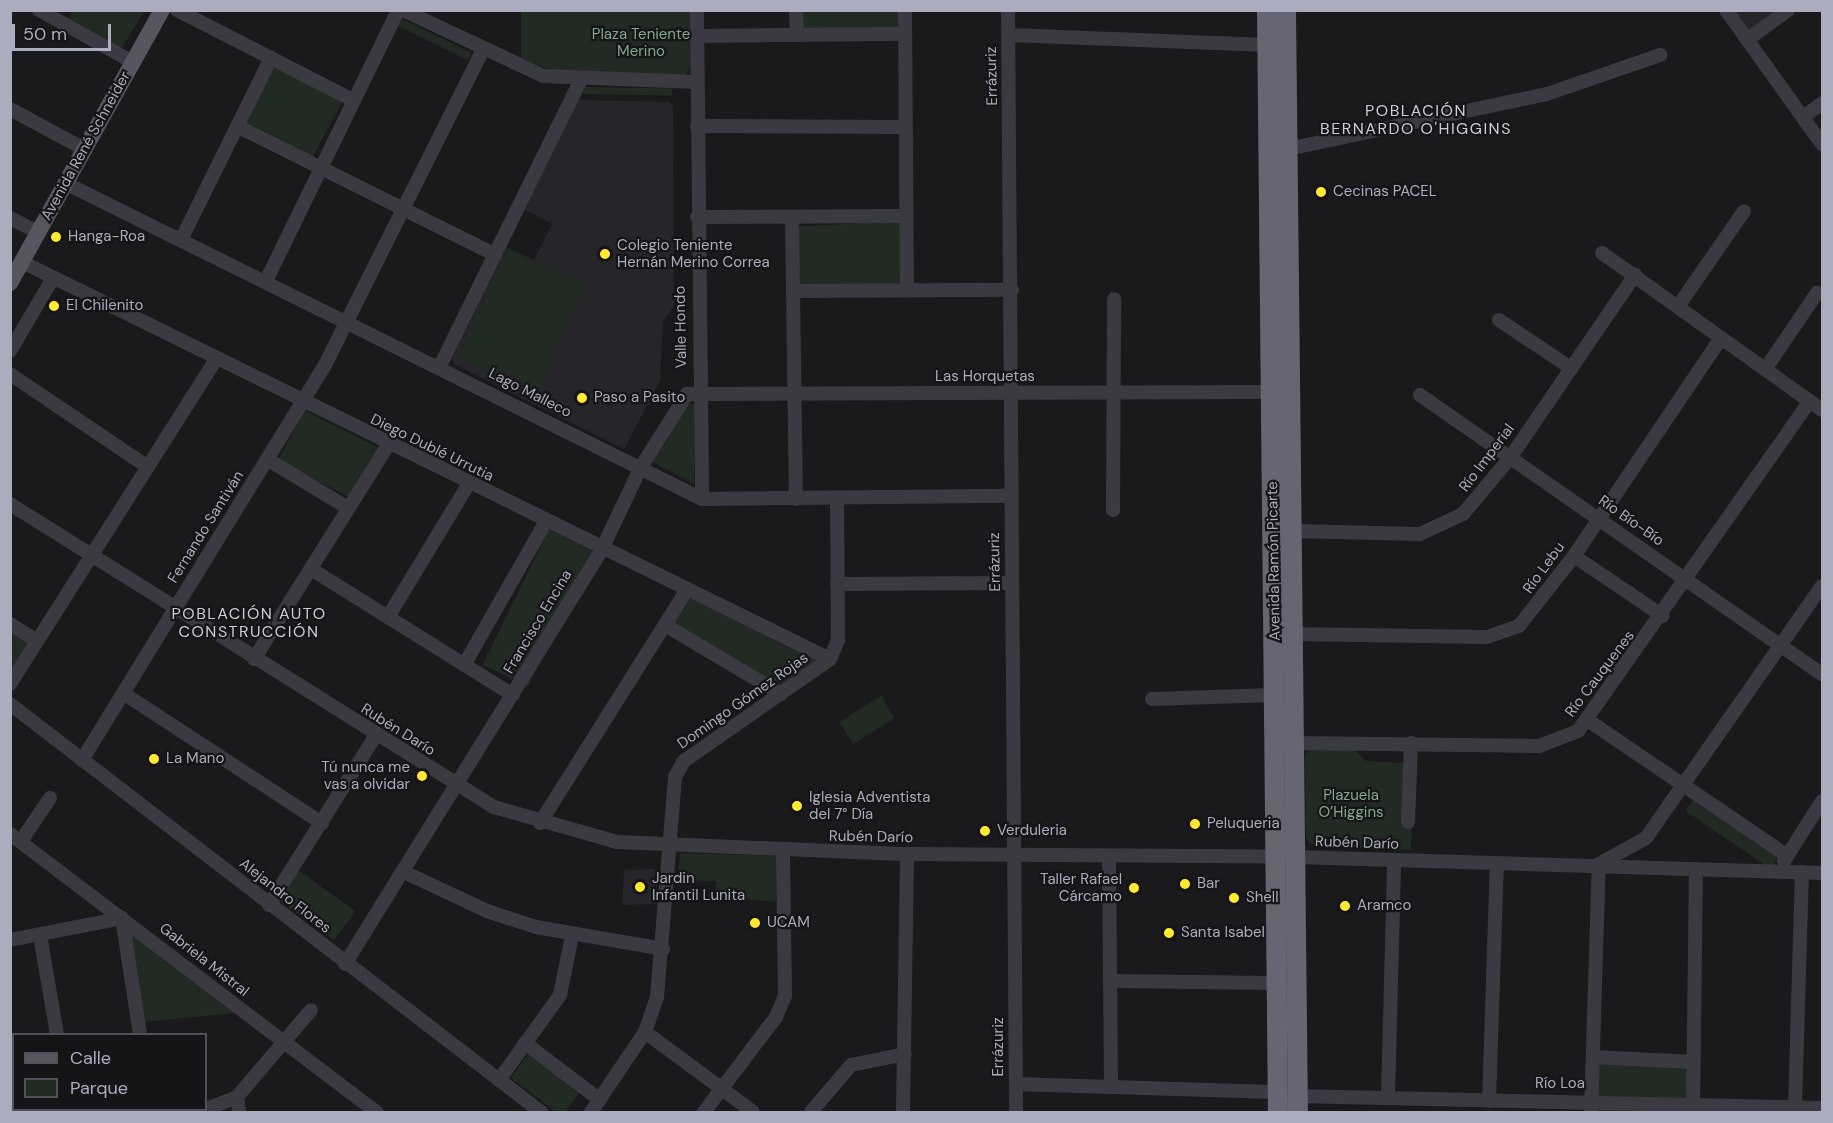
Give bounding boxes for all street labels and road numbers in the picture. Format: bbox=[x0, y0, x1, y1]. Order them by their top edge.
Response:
street label: Errázuriz bbox=[982, 46, 1002, 106]
street label: Avenida René Schneider bbox=[38, 69, 134, 223]
street label: Valle Hondo bbox=[671, 286, 691, 368]
street label: Lago Malleco bbox=[486, 364, 574, 422]
street label: Las Horquetas bbox=[935, 368, 1035, 386]
street label: Diego Dublé Urrutia bbox=[368, 410, 496, 486]
street label: Río Imperial bbox=[1456, 420, 1518, 496]
street label: Fernando Santiván bbox=[164, 468, 248, 586]
street label: Avenida Ramón Picarte bbox=[1264, 481, 1284, 641]
street label: Río Bío-Bío bbox=[1595, 492, 1667, 550]
street label: Errázuriz bbox=[985, 532, 1005, 592]
street label: Río Lebu bbox=[1519, 539, 1569, 597]
street label: Francisco Encina bbox=[500, 567, 576, 677]
street label: Río Cauquenes bbox=[1562, 627, 1638, 721]
street label: Domingo Gómez Rojas bbox=[674, 649, 812, 753]
street label: Rubén Darío bbox=[357, 700, 439, 760]
street label: Rubén Darío bbox=[829, 827, 913, 847]
street label: Rubén Darío bbox=[1315, 833, 1399, 853]
street label: Alejandro Flores bbox=[236, 855, 334, 937]
street label: Gabriela Mistral bbox=[156, 920, 252, 1000]
street label: Errázuriz bbox=[990, 1017, 1008, 1077]
street label: Río Loa bbox=[1535, 1075, 1585, 1093]

